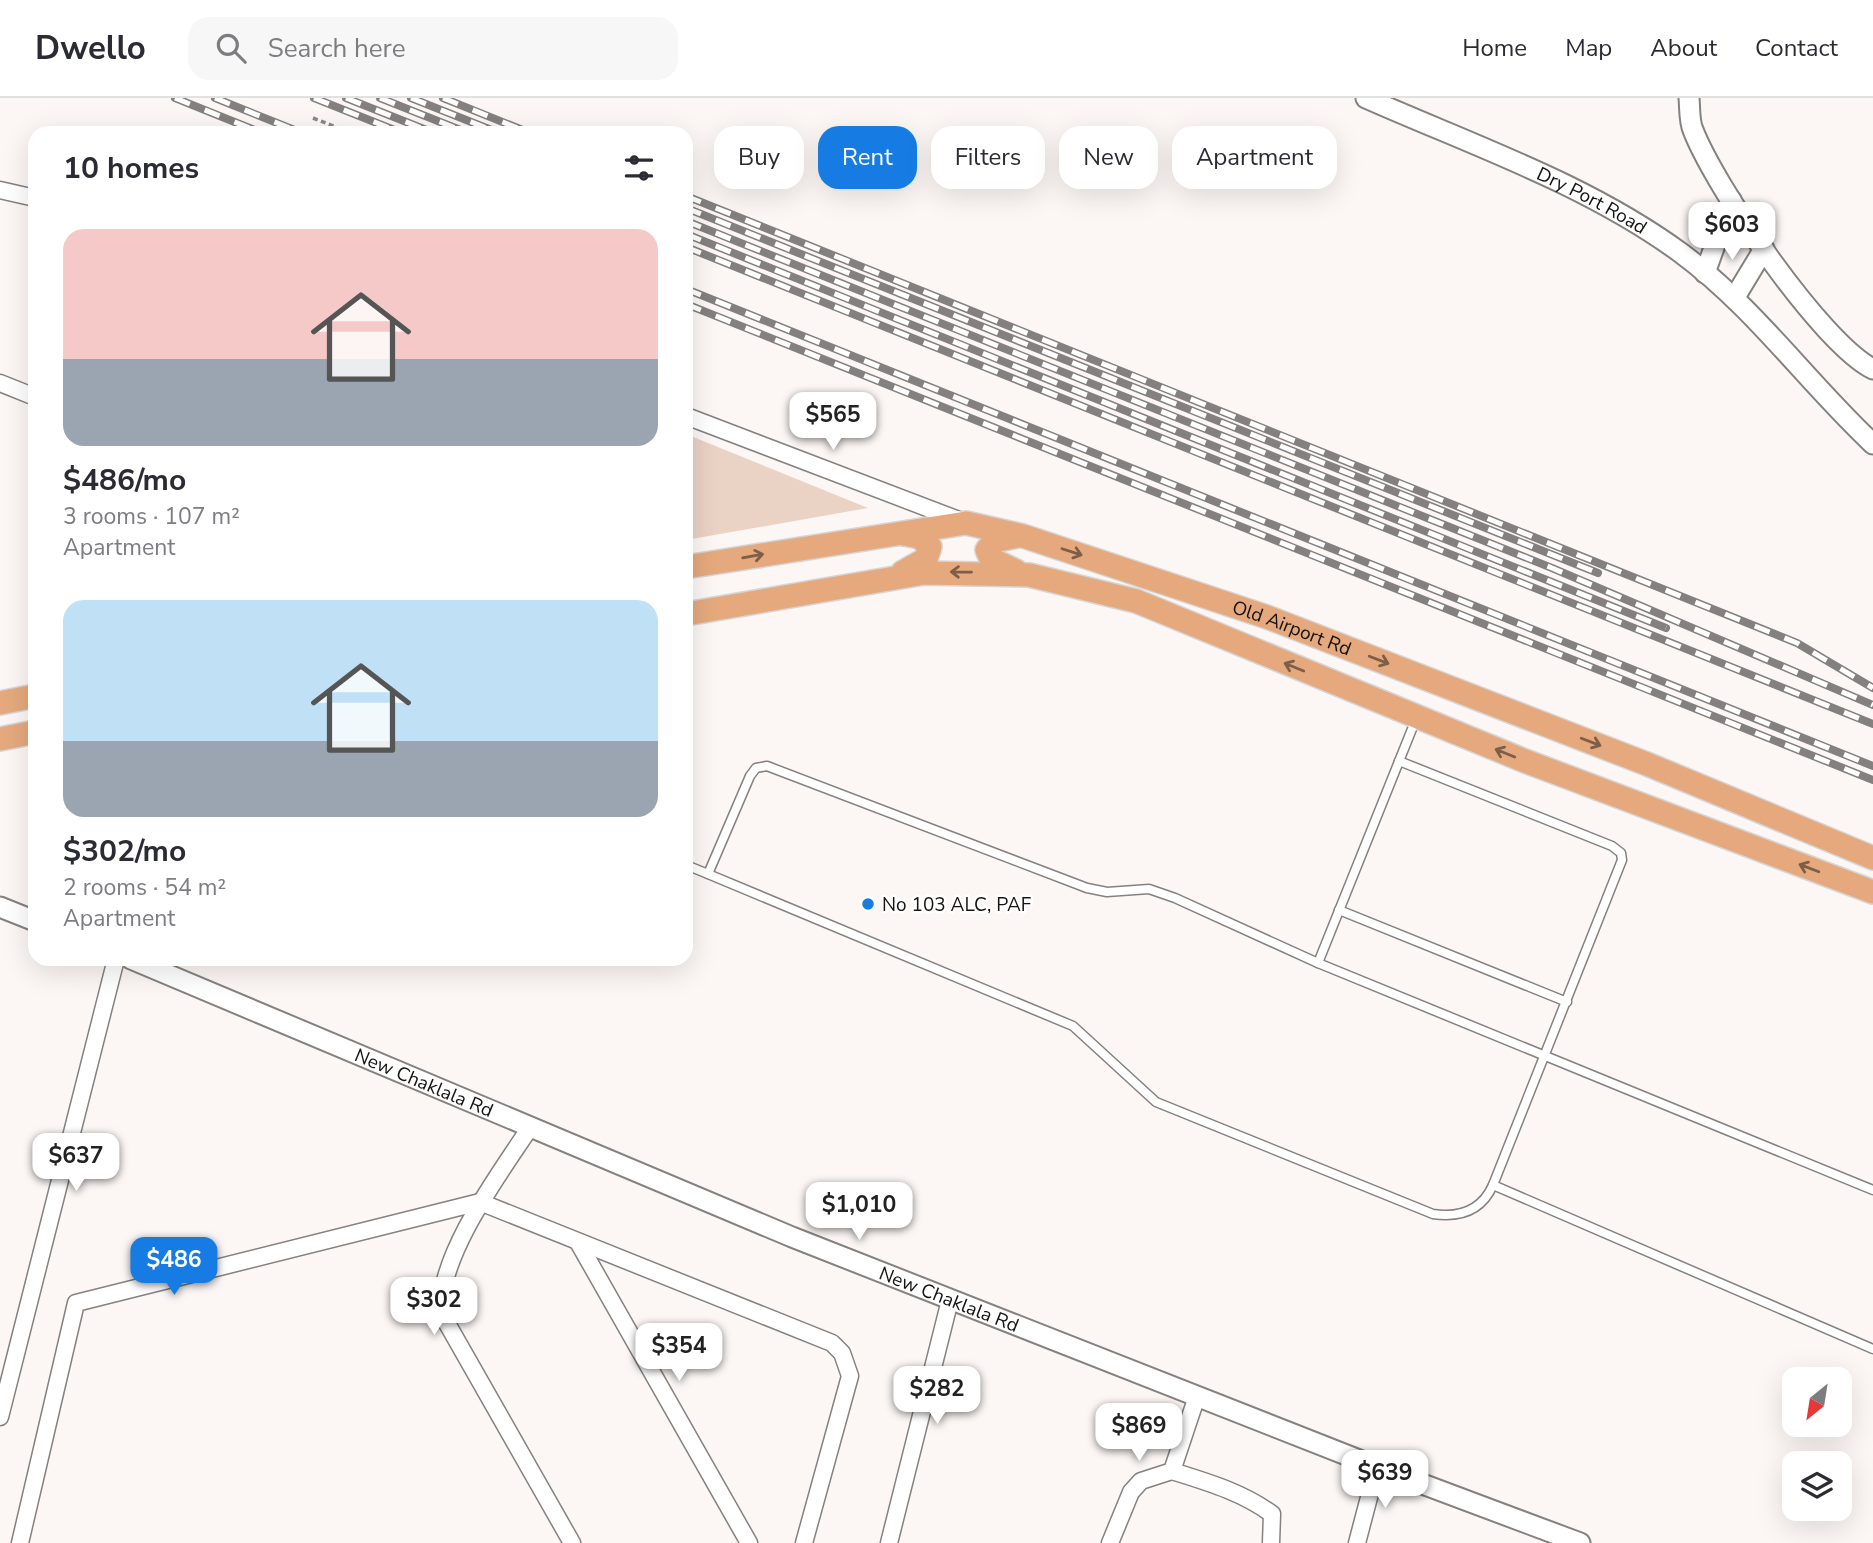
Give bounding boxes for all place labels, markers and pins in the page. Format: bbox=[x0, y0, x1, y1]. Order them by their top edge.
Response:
pin: $603 bbox=[1691, 202, 1773, 262]
pin: $565 bbox=[792, 392, 874, 452]
place label: No 103 ALC, PAF bbox=[882, 892, 1031, 918]
marker: No 103 ALC, PAF bbox=[860, 896, 876, 912]
pin: $637 bbox=[35, 1134, 117, 1193]
pin: $1,010 bbox=[802, 1182, 916, 1242]
pin: $486 bbox=[133, 1238, 215, 1297]
pin: $302 bbox=[393, 1278, 475, 1337]
pin: $354 bbox=[638, 1324, 720, 1383]
pin: $282 bbox=[896, 1366, 978, 1426]
pin: $869 bbox=[1098, 1404, 1180, 1463]
pin: $639 bbox=[1344, 1450, 1426, 1510]

